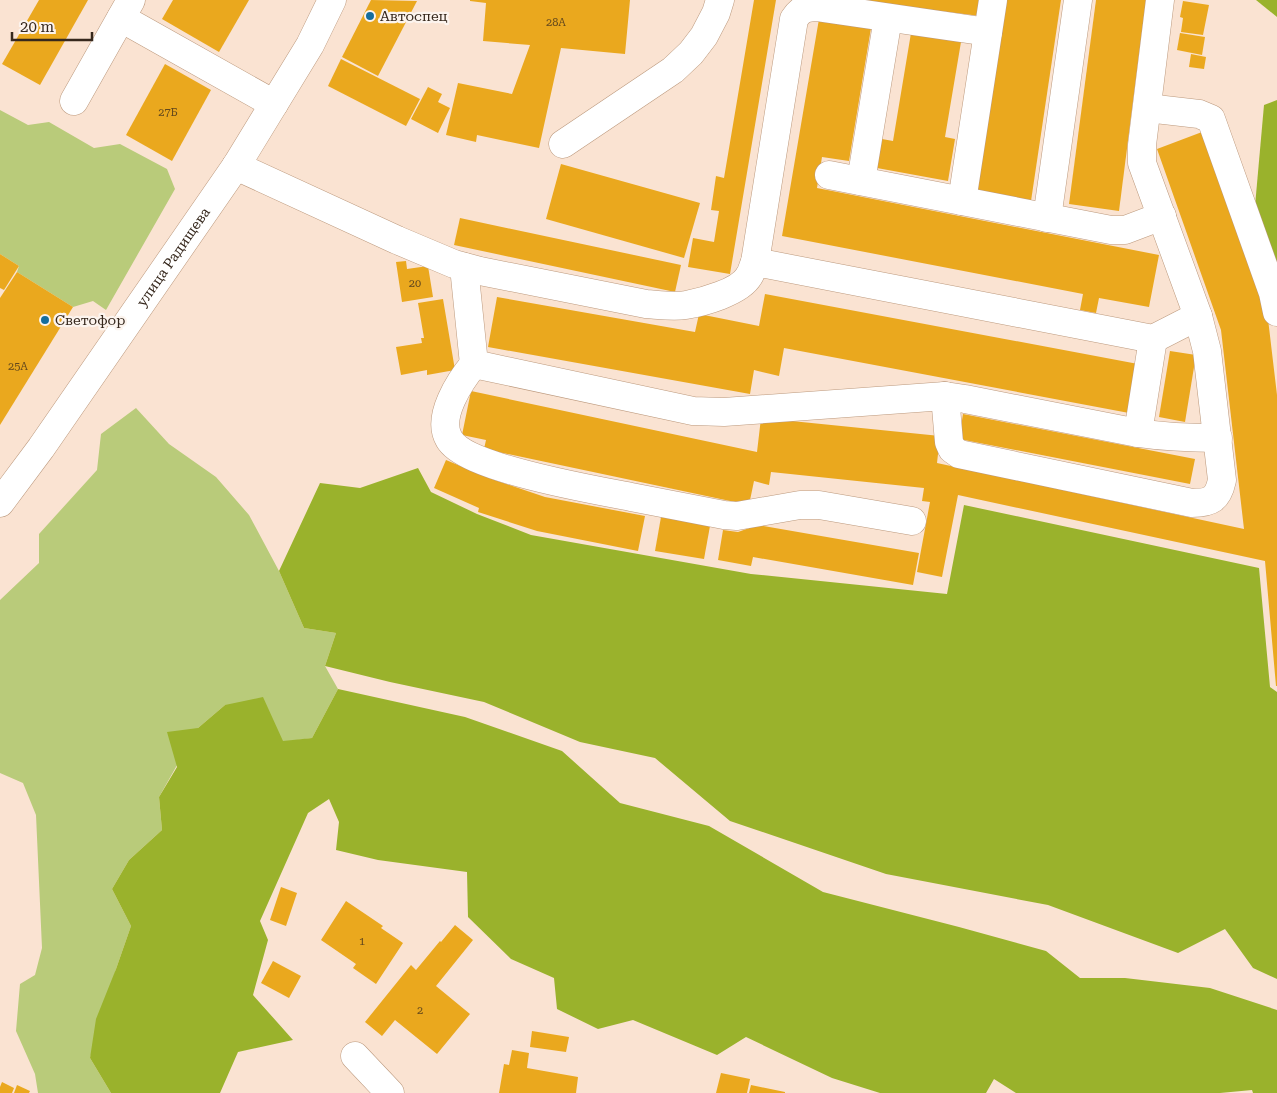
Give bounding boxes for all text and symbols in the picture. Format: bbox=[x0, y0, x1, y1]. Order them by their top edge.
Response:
place label: Автоспец bbox=[380, 8, 448, 24]
scale bar bbox=[12, 10, 92, 42]
marker: Автоспец bbox=[364, 10, 376, 22]
house number: 28А bbox=[546, 16, 566, 29]
text: 20 m bbox=[20, 18, 55, 36]
house number: 27Б bbox=[158, 106, 178, 119]
street label: улица Радищева bbox=[133, 204, 213, 309]
house number: 20 bbox=[409, 277, 421, 290]
place label: Светофор bbox=[55, 312, 125, 328]
marker: Светофор bbox=[39, 314, 51, 326]
house number: 25А bbox=[8, 360, 28, 373]
house number: 1 bbox=[359, 935, 365, 948]
house number: 2 bbox=[417, 1004, 423, 1017]

